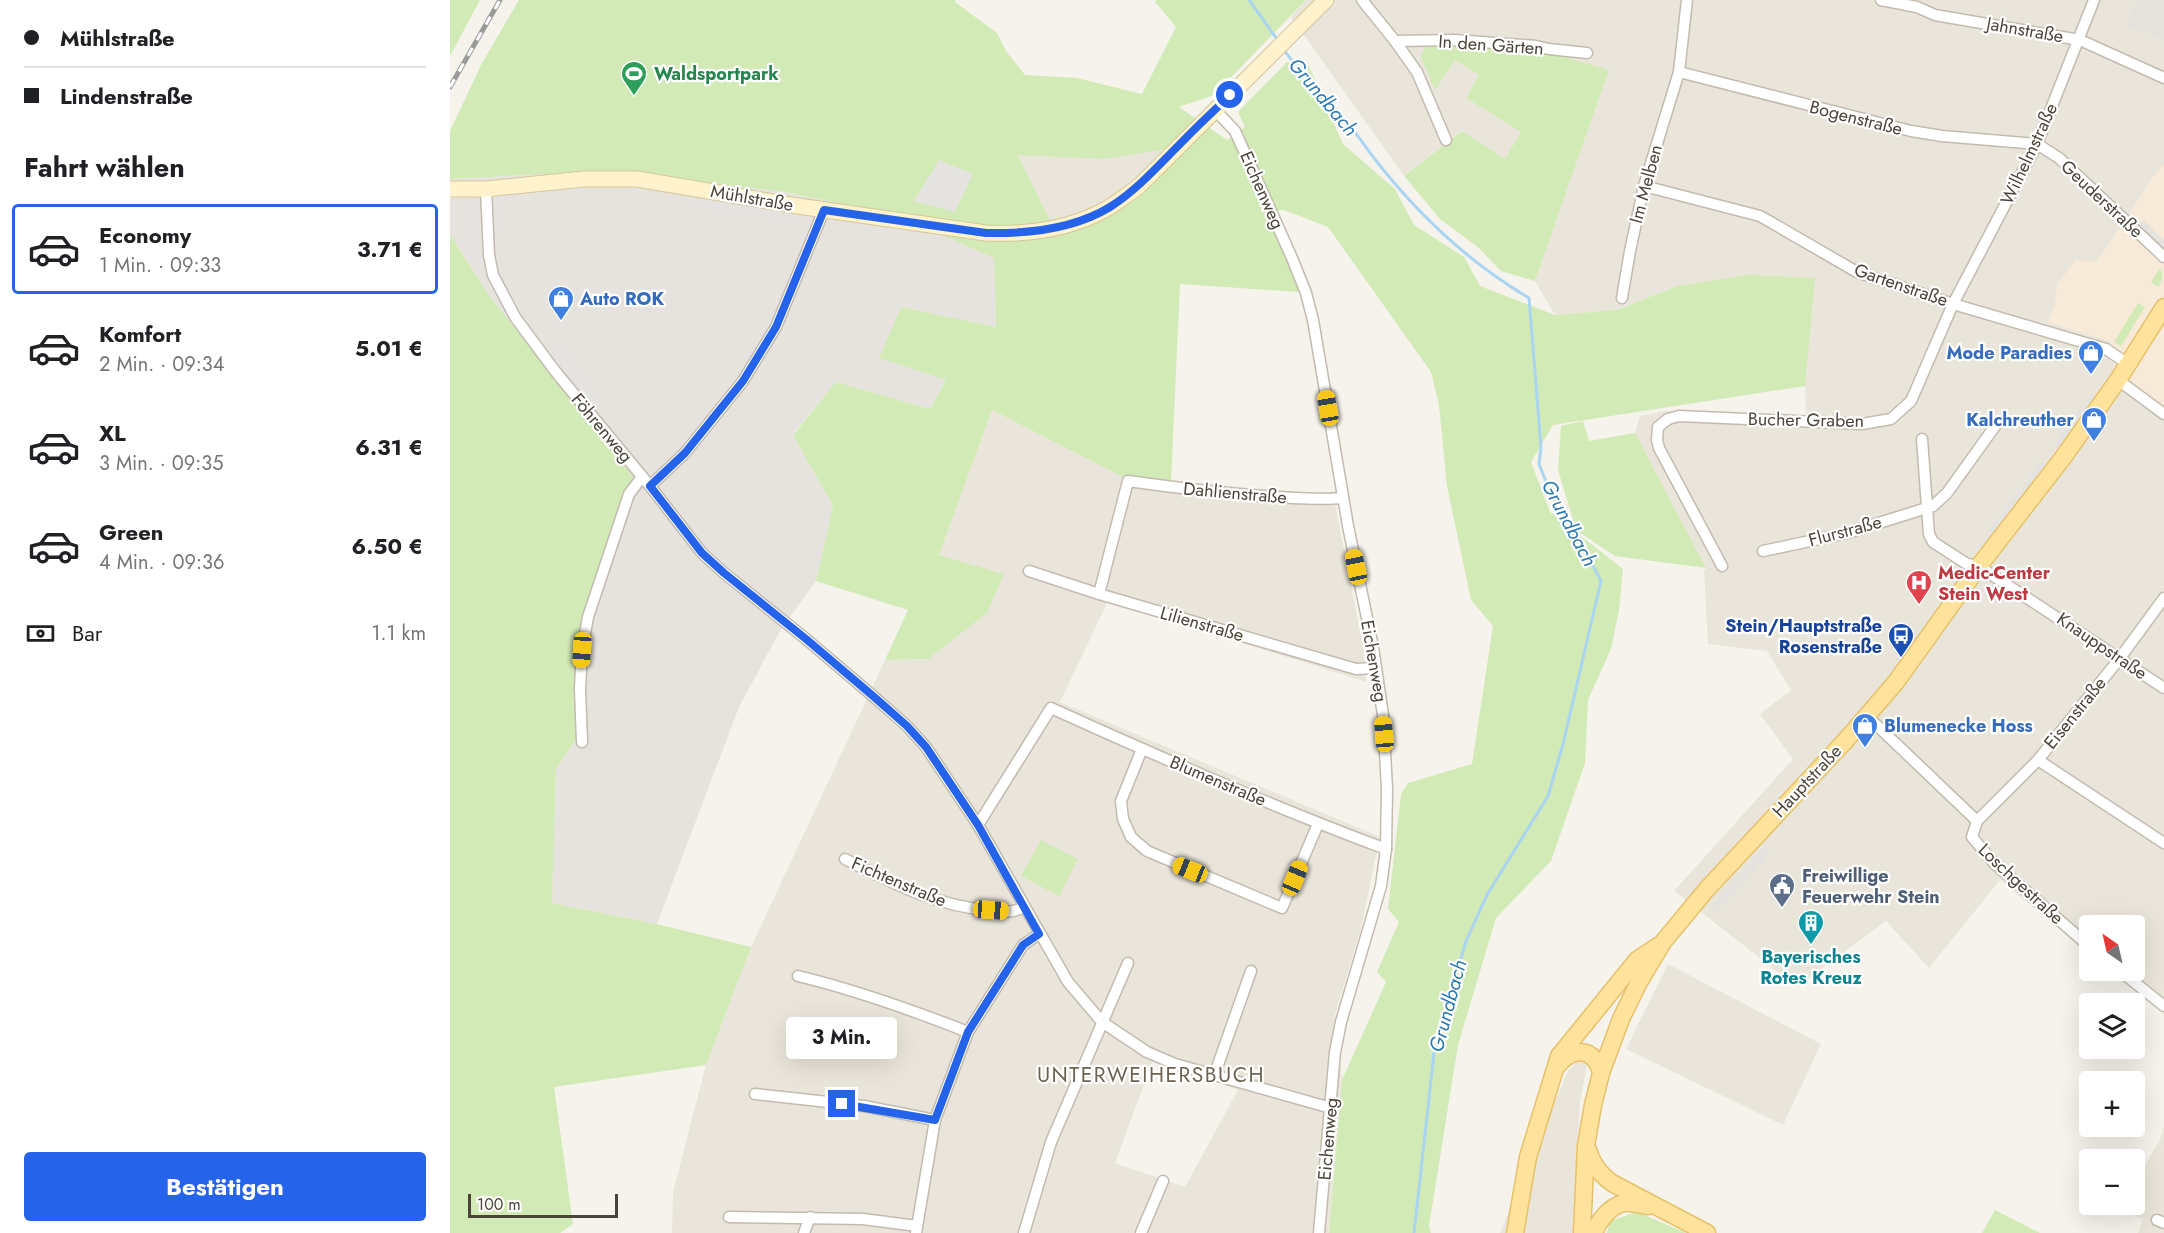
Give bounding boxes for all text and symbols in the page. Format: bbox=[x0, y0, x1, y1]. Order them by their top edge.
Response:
street label: Jahnstraße bbox=[1982, 10, 2066, 50]
text: Mühlstraße bbox=[60, 22, 175, 54]
street label: In den Gärten bbox=[1437, 28, 1545, 62]
water label: Grundbach bbox=[1281, 51, 1365, 143]
sports icon: Waldsportpark bbox=[619, 59, 649, 97]
place label: Waldsportpark bbox=[654, 61, 779, 87]
text: Lindenstraße bbox=[60, 80, 193, 112]
route start bbox=[1216, 81, 1243, 108]
street label: Bogenstraße bbox=[1807, 94, 1905, 142]
street label: Wilhelmstraße bbox=[1994, 99, 2064, 209]
street label: Im Melben bbox=[1623, 142, 1669, 226]
street label: Eichenweg bbox=[1233, 147, 1291, 233]
text: Fahrt wählen bbox=[24, 148, 185, 187]
street label: Geuderstraße bbox=[2055, 154, 2149, 244]
street label: Mühlstraße bbox=[709, 178, 795, 218]
text: Economy bbox=[99, 219, 191, 251]
icon: car bbox=[27, 222, 81, 276]
text: 3.71 € bbox=[357, 233, 423, 265]
text: 1 Min. · 09:33 bbox=[99, 251, 221, 280]
street label: Gartenstraße bbox=[1851, 257, 1951, 313]
shop icon: Auto ROK bbox=[546, 284, 576, 322]
place label: Auto ROK bbox=[579, 286, 664, 312]
text: Komfort bbox=[99, 318, 181, 350]
icon: car bbox=[27, 321, 81, 375]
text: 5.01 € bbox=[355, 332, 423, 364]
shop icon: Mode Paradies bbox=[2076, 338, 2106, 376]
place label: Mode Paradies bbox=[1946, 340, 2072, 366]
text: 2 Min. · 09:34 bbox=[99, 350, 224, 379]
street label: Föhrenweg bbox=[565, 388, 639, 468]
car bbox=[1316, 389, 1340, 427]
shop icon: Kalchreuther bbox=[2079, 405, 2109, 443]
street label: Bucher Graben bbox=[1748, 406, 1864, 434]
place label: Kalchreuther bbox=[1966, 407, 2075, 433]
text: XL bbox=[99, 417, 126, 449]
icon: car bbox=[27, 420, 81, 474]
text: 6.31 € bbox=[355, 431, 423, 463]
text: 3 Min. · 09:35 bbox=[99, 449, 224, 478]
water label: Grundbach bbox=[1534, 474, 1604, 572]
street label: Dahlienstraße bbox=[1182, 476, 1288, 510]
street label: Flurstraße bbox=[1806, 509, 1884, 553]
text: Green bbox=[99, 516, 163, 548]
icon: car bbox=[27, 519, 81, 573]
text: 6.50 € bbox=[351, 530, 423, 562]
text: 4 Min. · 09:36 bbox=[99, 548, 225, 577]
car bbox=[1343, 548, 1369, 586]
place label: Medic-Center Stein West bbox=[1938, 560, 2051, 607]
hospital icon: Medic-Center Stein West bbox=[1904, 568, 1934, 606]
street label: Lilienstraße bbox=[1157, 600, 1247, 648]
street label: Knauppstraße bbox=[2052, 606, 2152, 686]
place label: Stein/Hauptstraße Rosenstraße bbox=[1725, 613, 1882, 660]
icon: cash bbox=[24, 617, 57, 650]
text: Bar bbox=[72, 617, 102, 649]
street label: Eichenweg bbox=[1354, 618, 1394, 704]
text: 1.1 km bbox=[372, 619, 426, 648]
bus stop icon: Stein/Hauptstraße Rosenstraße bbox=[1886, 621, 1916, 659]
car bbox=[572, 631, 592, 669]
street label: Eisenstraße bbox=[2038, 671, 2112, 755]
shop icon: Blumenecke Hoss bbox=[1850, 711, 1880, 749]
place label: Blumenecke Hoss bbox=[1884, 713, 2033, 739]
car bbox=[1373, 715, 1395, 753]
street label: Hauptstraße bbox=[1766, 739, 1848, 823]
street label: Blumenstraße bbox=[1166, 749, 1270, 813]
street label: Loschgestraße bbox=[1972, 837, 2070, 931]
street label: Fichtenstraße bbox=[848, 850, 950, 914]
car bbox=[1170, 855, 1210, 885]
car bbox=[1280, 858, 1310, 898]
place label: Freiwillige Feuerwehr Stein bbox=[1802, 863, 1940, 910]
public building icon: Freiwillige Feuerwehr Stein bbox=[1767, 871, 1797, 909]
car bbox=[972, 900, 1010, 920]
building icon: Bayerisches Rotes Kreuz bbox=[1796, 908, 1826, 946]
north arrow bbox=[2079, 915, 2145, 981]
map controls bbox=[2079, 915, 2145, 1215]
place label: Bayerisches Rotes Kreuz bbox=[1760, 944, 1862, 991]
water label: Grundbach bbox=[1422, 957, 1474, 1055]
button: layers bbox=[2079, 993, 2145, 1059]
callout: 3 Min. bbox=[786, 1017, 898, 1059]
text: 3 Min. bbox=[812, 1023, 871, 1052]
district label: UNTERWEIHERSBUCH bbox=[1037, 1060, 1265, 1090]
button: + bbox=[2079, 1071, 2145, 1137]
route end bbox=[828, 1090, 855, 1117]
street label: Eichenweg bbox=[1311, 1097, 1345, 1181]
button: − bbox=[2079, 1149, 2145, 1215]
button: Bestätigen bbox=[24, 1152, 426, 1221]
scale bar bbox=[468, 1191, 618, 1218]
text: 100 m bbox=[477, 1193, 521, 1216]

